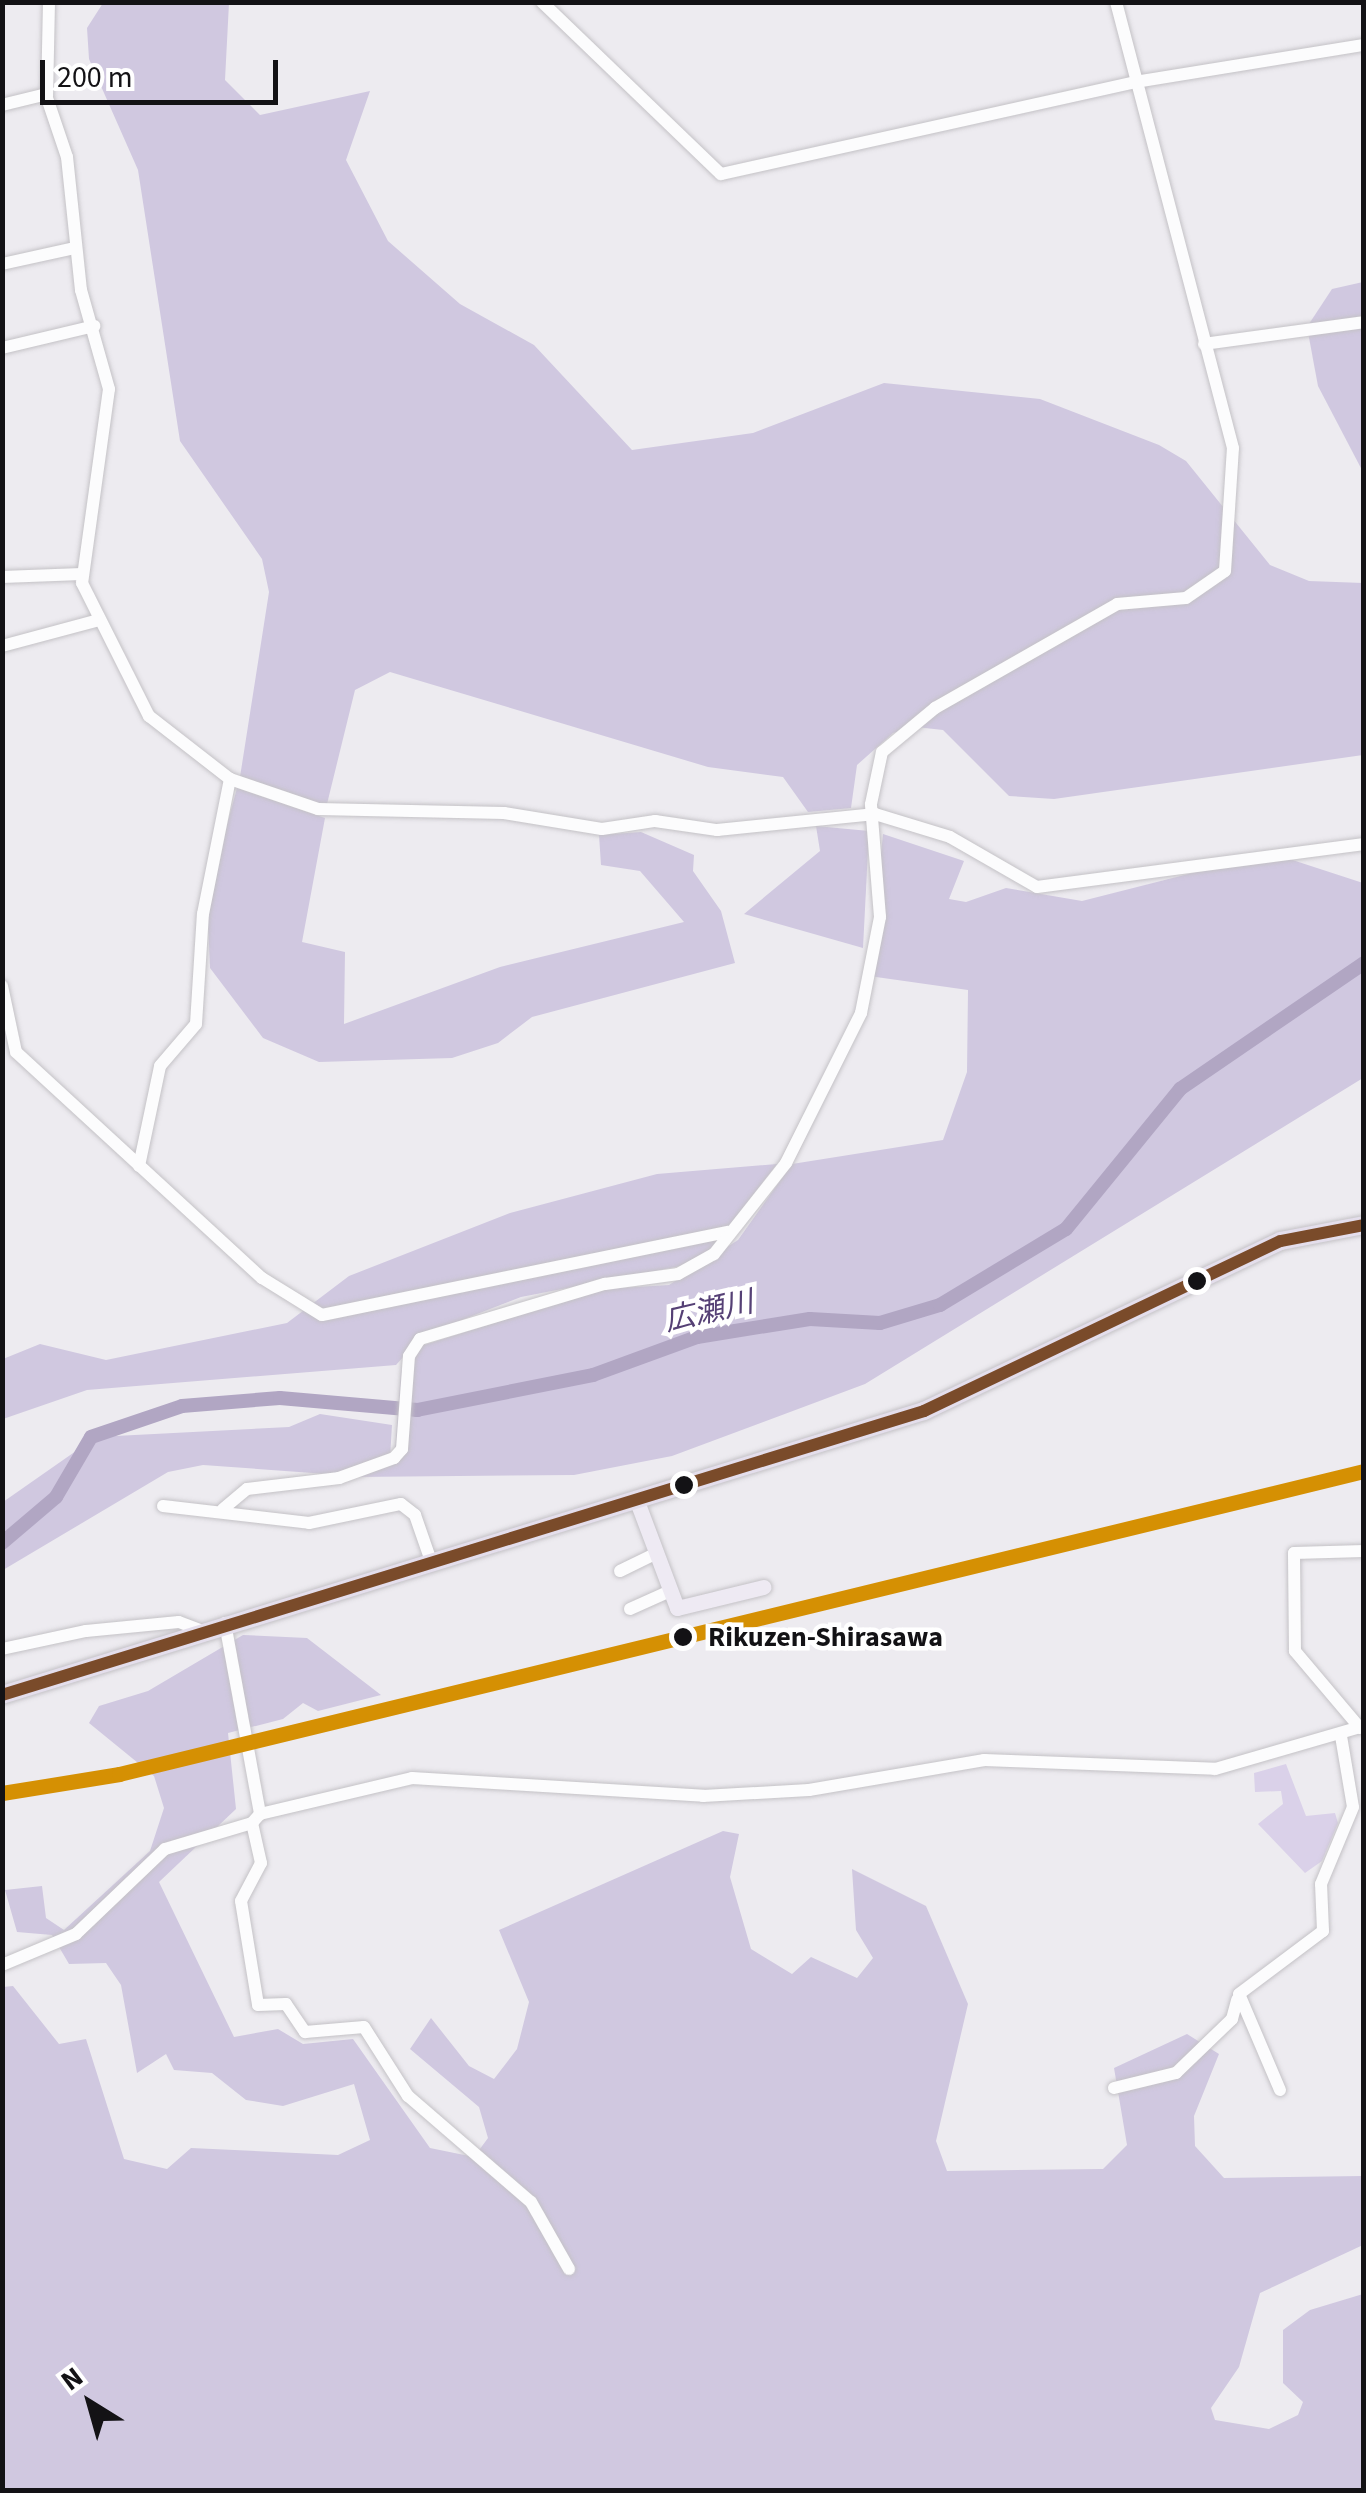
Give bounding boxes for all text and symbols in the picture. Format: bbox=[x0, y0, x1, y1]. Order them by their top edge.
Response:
scale bar bbox=[45, 40, 282, 102]
text: 200 m bbox=[57, 56, 133, 99]
unlabelled marker bbox=[1187, 1271, 1207, 1291]
water label: 広瀬川 bbox=[661, 1284, 757, 1340]
unlabelled marker bbox=[674, 1475, 694, 1495]
place label: Rikuzen-Shirasawa bbox=[708, 1620, 943, 1654]
marker: Rikuzen-Shirasawa bbox=[667, 1621, 699, 1653]
north arrow bbox=[40, 2353, 140, 2453]
text: N bbox=[52, 2357, 91, 2401]

